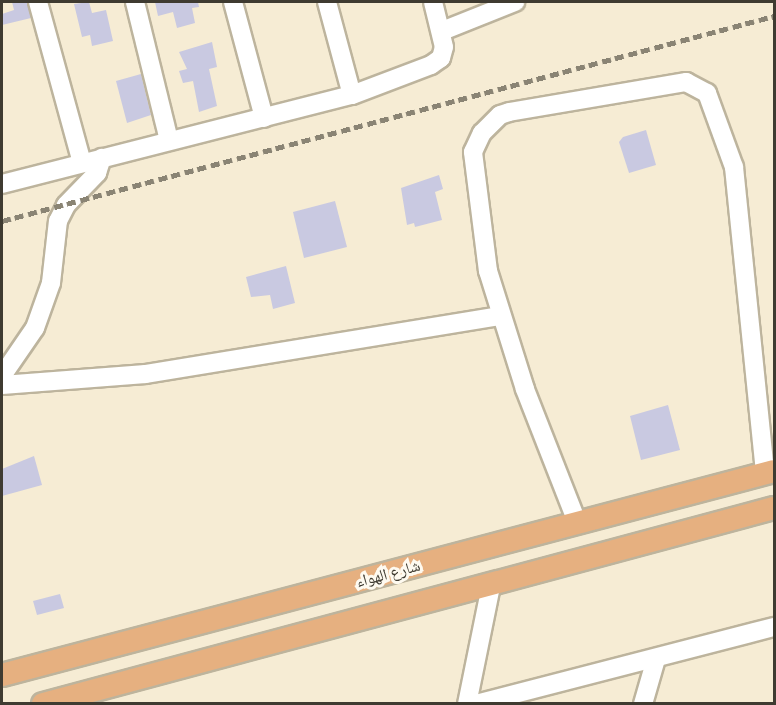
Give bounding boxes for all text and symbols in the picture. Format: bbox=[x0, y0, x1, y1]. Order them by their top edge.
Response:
street label: شارع الهواء bbox=[354, 555, 422, 591]

